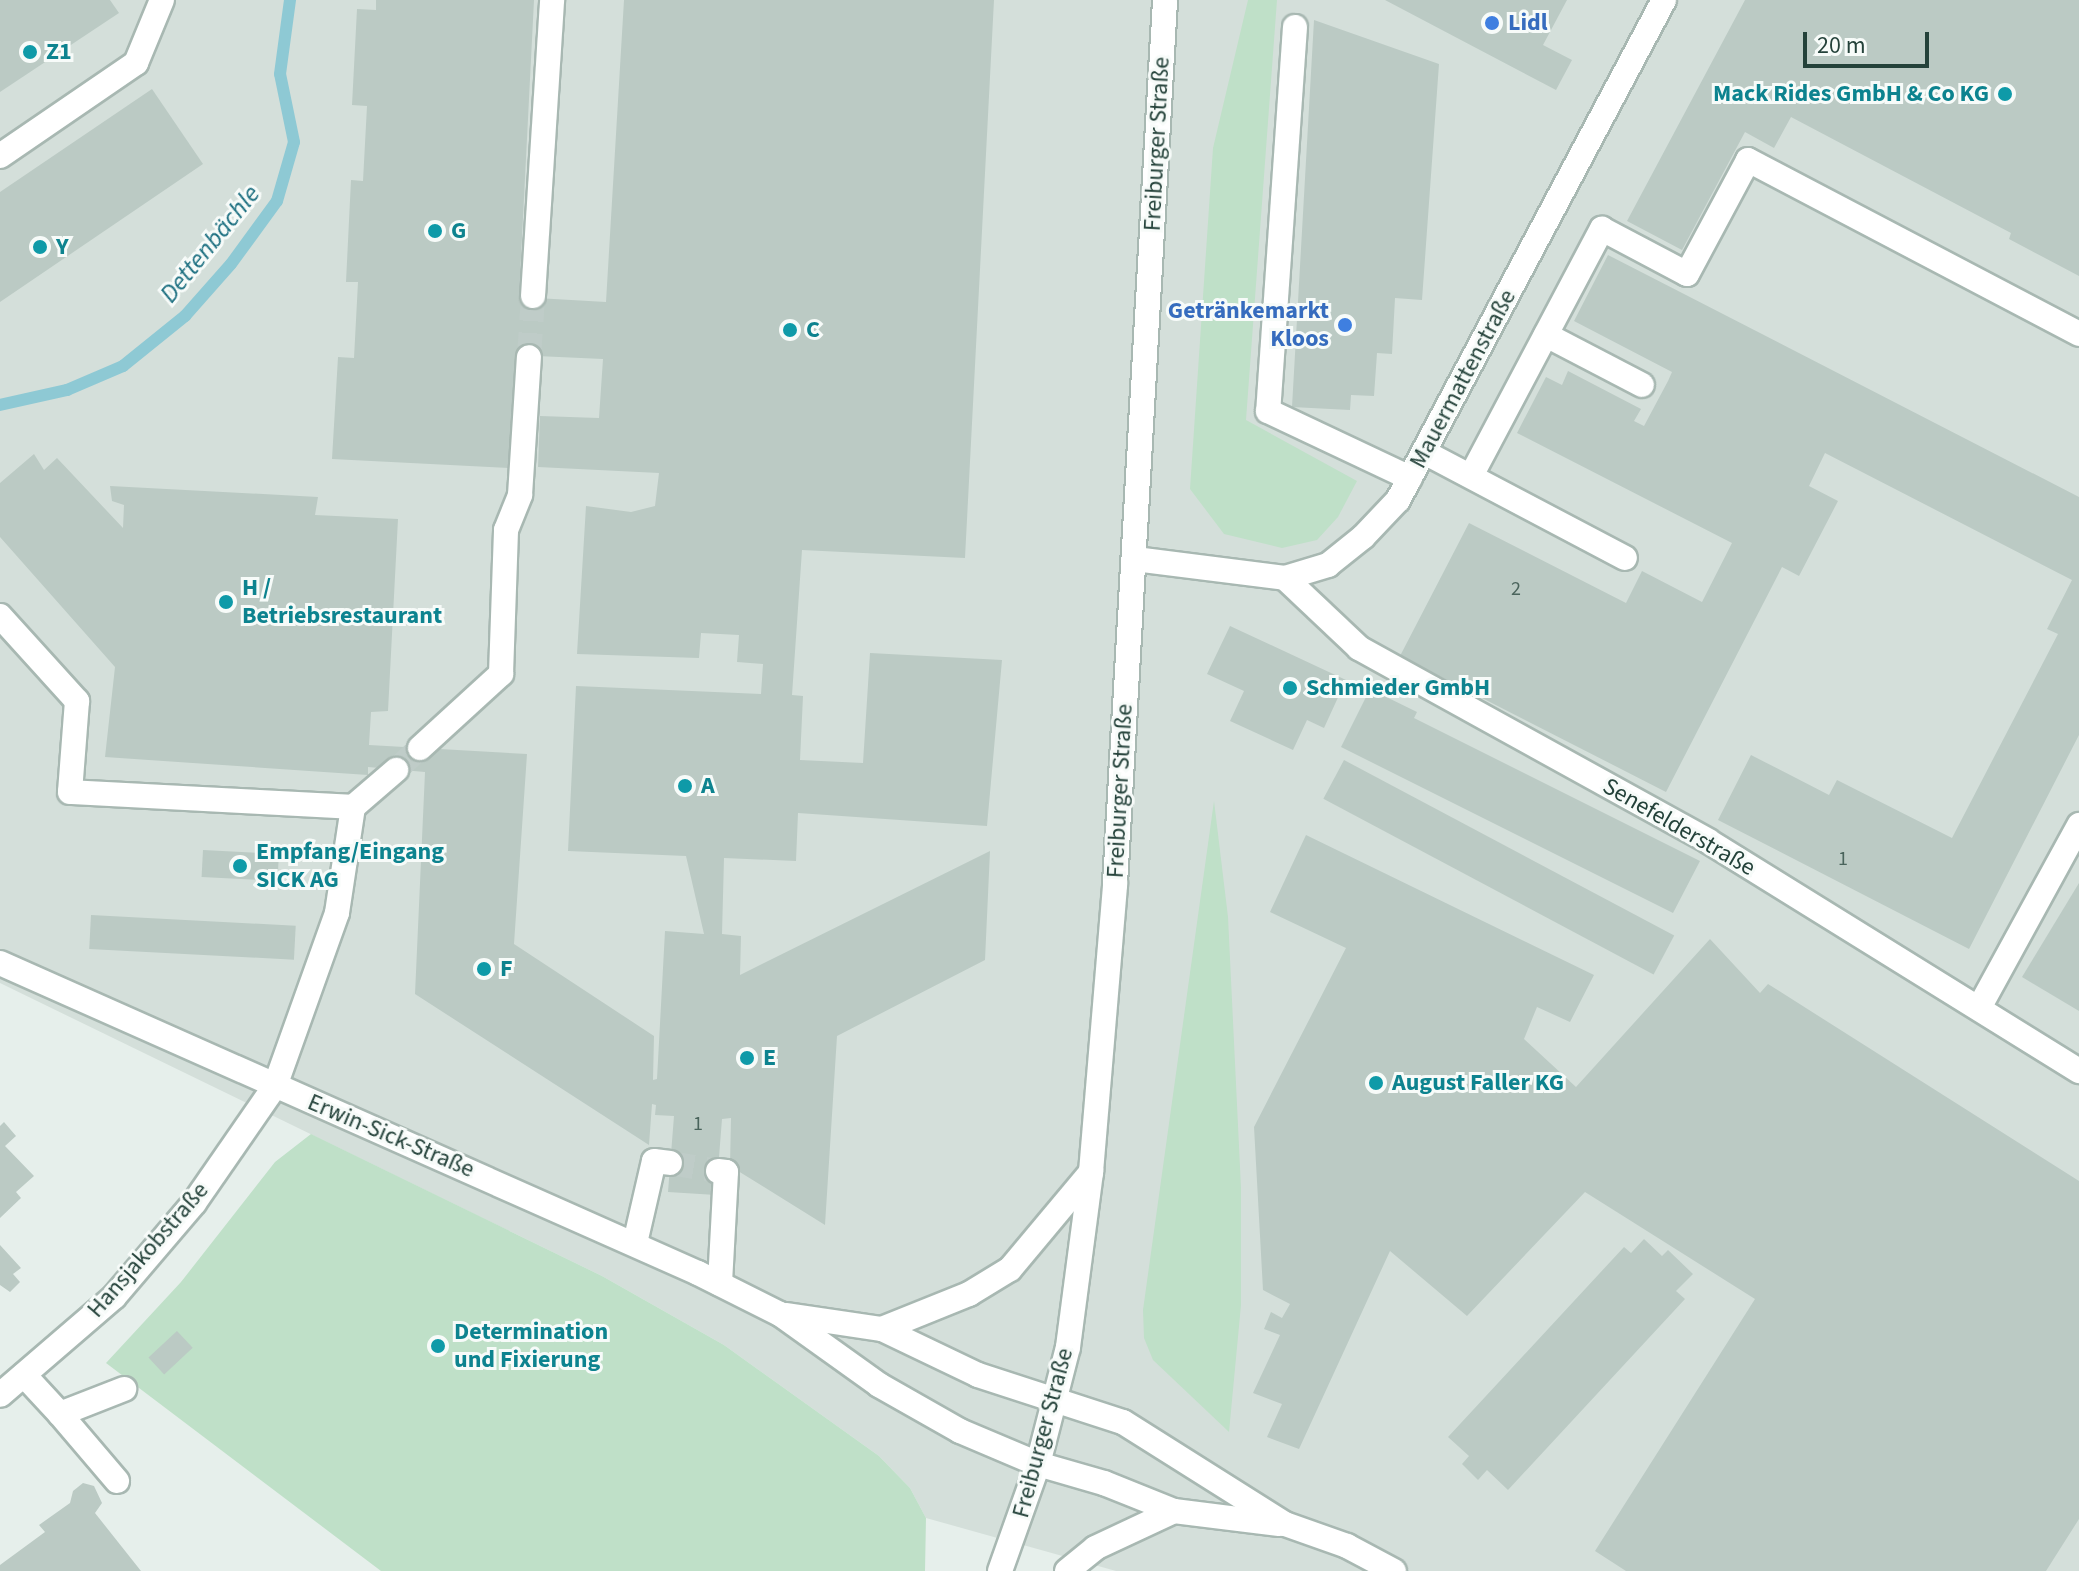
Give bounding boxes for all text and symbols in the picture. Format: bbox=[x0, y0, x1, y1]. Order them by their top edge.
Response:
place label: Lidl bbox=[1508, 9, 1548, 37]
marker: Lidl bbox=[1483, 14, 1501, 32]
scale bar bbox=[1807, 16, 1933, 66]
text: 20 m bbox=[1817, 28, 1866, 63]
place label: Z1 bbox=[46, 38, 72, 66]
marker: Z1 bbox=[21, 43, 39, 61]
street label: Freiburger Straße bbox=[1138, 56, 1176, 232]
place label: Mack Rides GmbH & Co KG bbox=[1713, 80, 1989, 108]
marker: Mack Rides GmbH & Co KG bbox=[1996, 85, 2014, 103]
water label: Dettenbächle bbox=[153, 179, 267, 309]
place label: G bbox=[451, 217, 466, 245]
marker: G bbox=[426, 222, 444, 240]
place label: Y bbox=[56, 233, 69, 261]
marker: Y bbox=[31, 238, 49, 256]
street label: Mauermattenstraße bbox=[1404, 285, 1522, 473]
place label: Getränkemarkt Kloos bbox=[1168, 297, 1329, 353]
place label: C bbox=[806, 316, 820, 344]
marker: Getränkemarkt Kloos bbox=[1336, 316, 1354, 334]
marker: C bbox=[781, 321, 799, 339]
place label: H / Betriebsrestaurant bbox=[242, 574, 442, 630]
house number: 2 bbox=[1511, 577, 1521, 601]
marker: H / Betriebsrestaurant bbox=[217, 593, 235, 611]
place label: Schmieder GmbH bbox=[1306, 674, 1490, 702]
marker: Schmieder GmbH bbox=[1281, 679, 1299, 697]
street label: Freiburger Straße bbox=[1101, 703, 1139, 879]
place label: A bbox=[701, 772, 715, 800]
street label: Senefelderstraße bbox=[1598, 772, 1760, 882]
marker: A bbox=[676, 777, 694, 795]
place label: Empfang/Eingang SICK AG bbox=[256, 838, 444, 894]
house number: 1 bbox=[1838, 847, 1848, 871]
marker: Empfang/Eingang SICK AG bbox=[231, 857, 249, 875]
place label: F bbox=[500, 955, 513, 983]
marker: F bbox=[475, 960, 493, 978]
place label: E bbox=[763, 1044, 776, 1072]
marker: E bbox=[738, 1049, 756, 1067]
place label: August Faller KG bbox=[1392, 1069, 1564, 1097]
marker: August Faller KG bbox=[1367, 1074, 1385, 1092]
street label: Erwin-Sick-Straße bbox=[303, 1088, 479, 1184]
house number: 1 bbox=[693, 1112, 703, 1136]
street label: Hansjakobstraße bbox=[81, 1176, 215, 1324]
place label: Determination und Fixierung bbox=[454, 1318, 608, 1374]
marker: Determination und Fixierung bbox=[429, 1337, 447, 1355]
street label: Freiburger Straße bbox=[1007, 1345, 1079, 1521]

